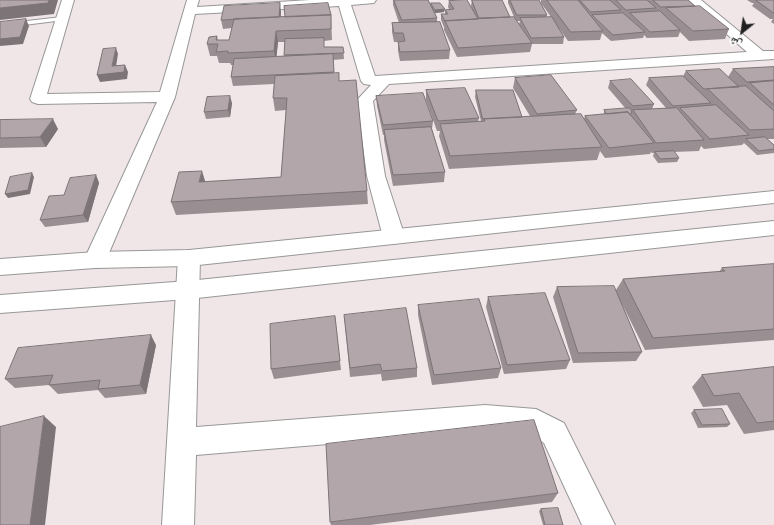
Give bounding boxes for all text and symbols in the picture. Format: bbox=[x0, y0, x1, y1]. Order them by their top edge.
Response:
north arrow bbox=[722, 12, 762, 52]
text: ش bbox=[727, 34, 744, 51]

